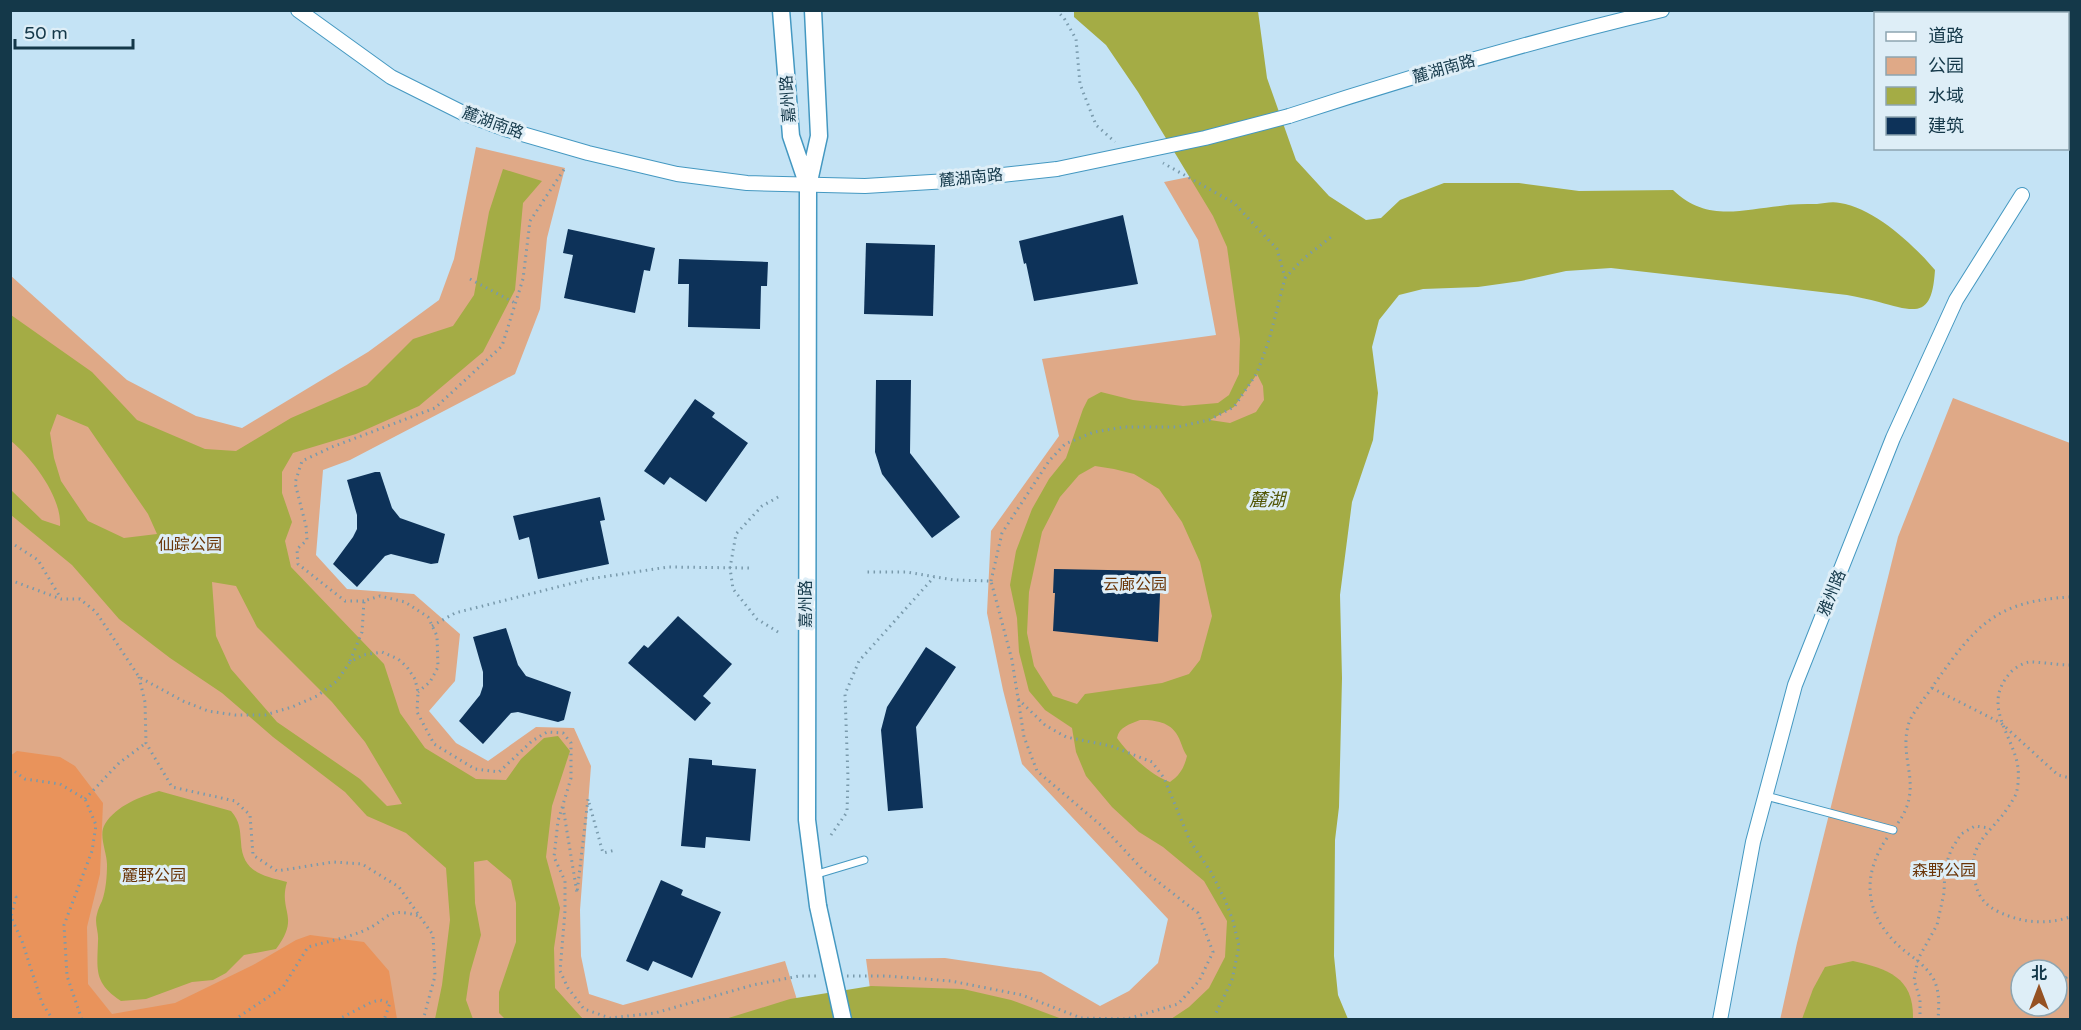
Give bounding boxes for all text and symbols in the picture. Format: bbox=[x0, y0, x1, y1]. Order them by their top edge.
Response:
scale bar bbox=[15, 12, 134, 50]
legend bbox=[1874, 12, 2069, 150]
text: 50 m bbox=[24, 22, 68, 44]
text: 道路 bbox=[1928, 25, 1964, 47]
street label: 麓湖南路 bbox=[1410, 51, 1478, 87]
text: 公园 bbox=[1928, 55, 1964, 77]
street label: 嘉州路 bbox=[776, 74, 800, 124]
text: 水域 bbox=[1928, 85, 1964, 107]
street label: 麓湖南路 bbox=[460, 103, 526, 143]
text: 建筑 bbox=[1928, 115, 1964, 137]
street label: 麓湖南路 bbox=[938, 165, 1004, 191]
water label: 麓湖 bbox=[1249, 489, 1288, 511]
park label: 仙踪公园 bbox=[158, 535, 222, 555]
street label: 雅州路 bbox=[1814, 567, 1850, 619]
park label: 云廊公园 bbox=[1103, 575, 1167, 595]
street label: 嘉州路 bbox=[796, 580, 816, 628]
park label: 森野公园 bbox=[1912, 861, 1976, 881]
park label: 麓野公园 bbox=[122, 866, 186, 886]
north arrow bbox=[2009, 958, 2069, 1018]
text: 北 bbox=[2031, 964, 2047, 984]

